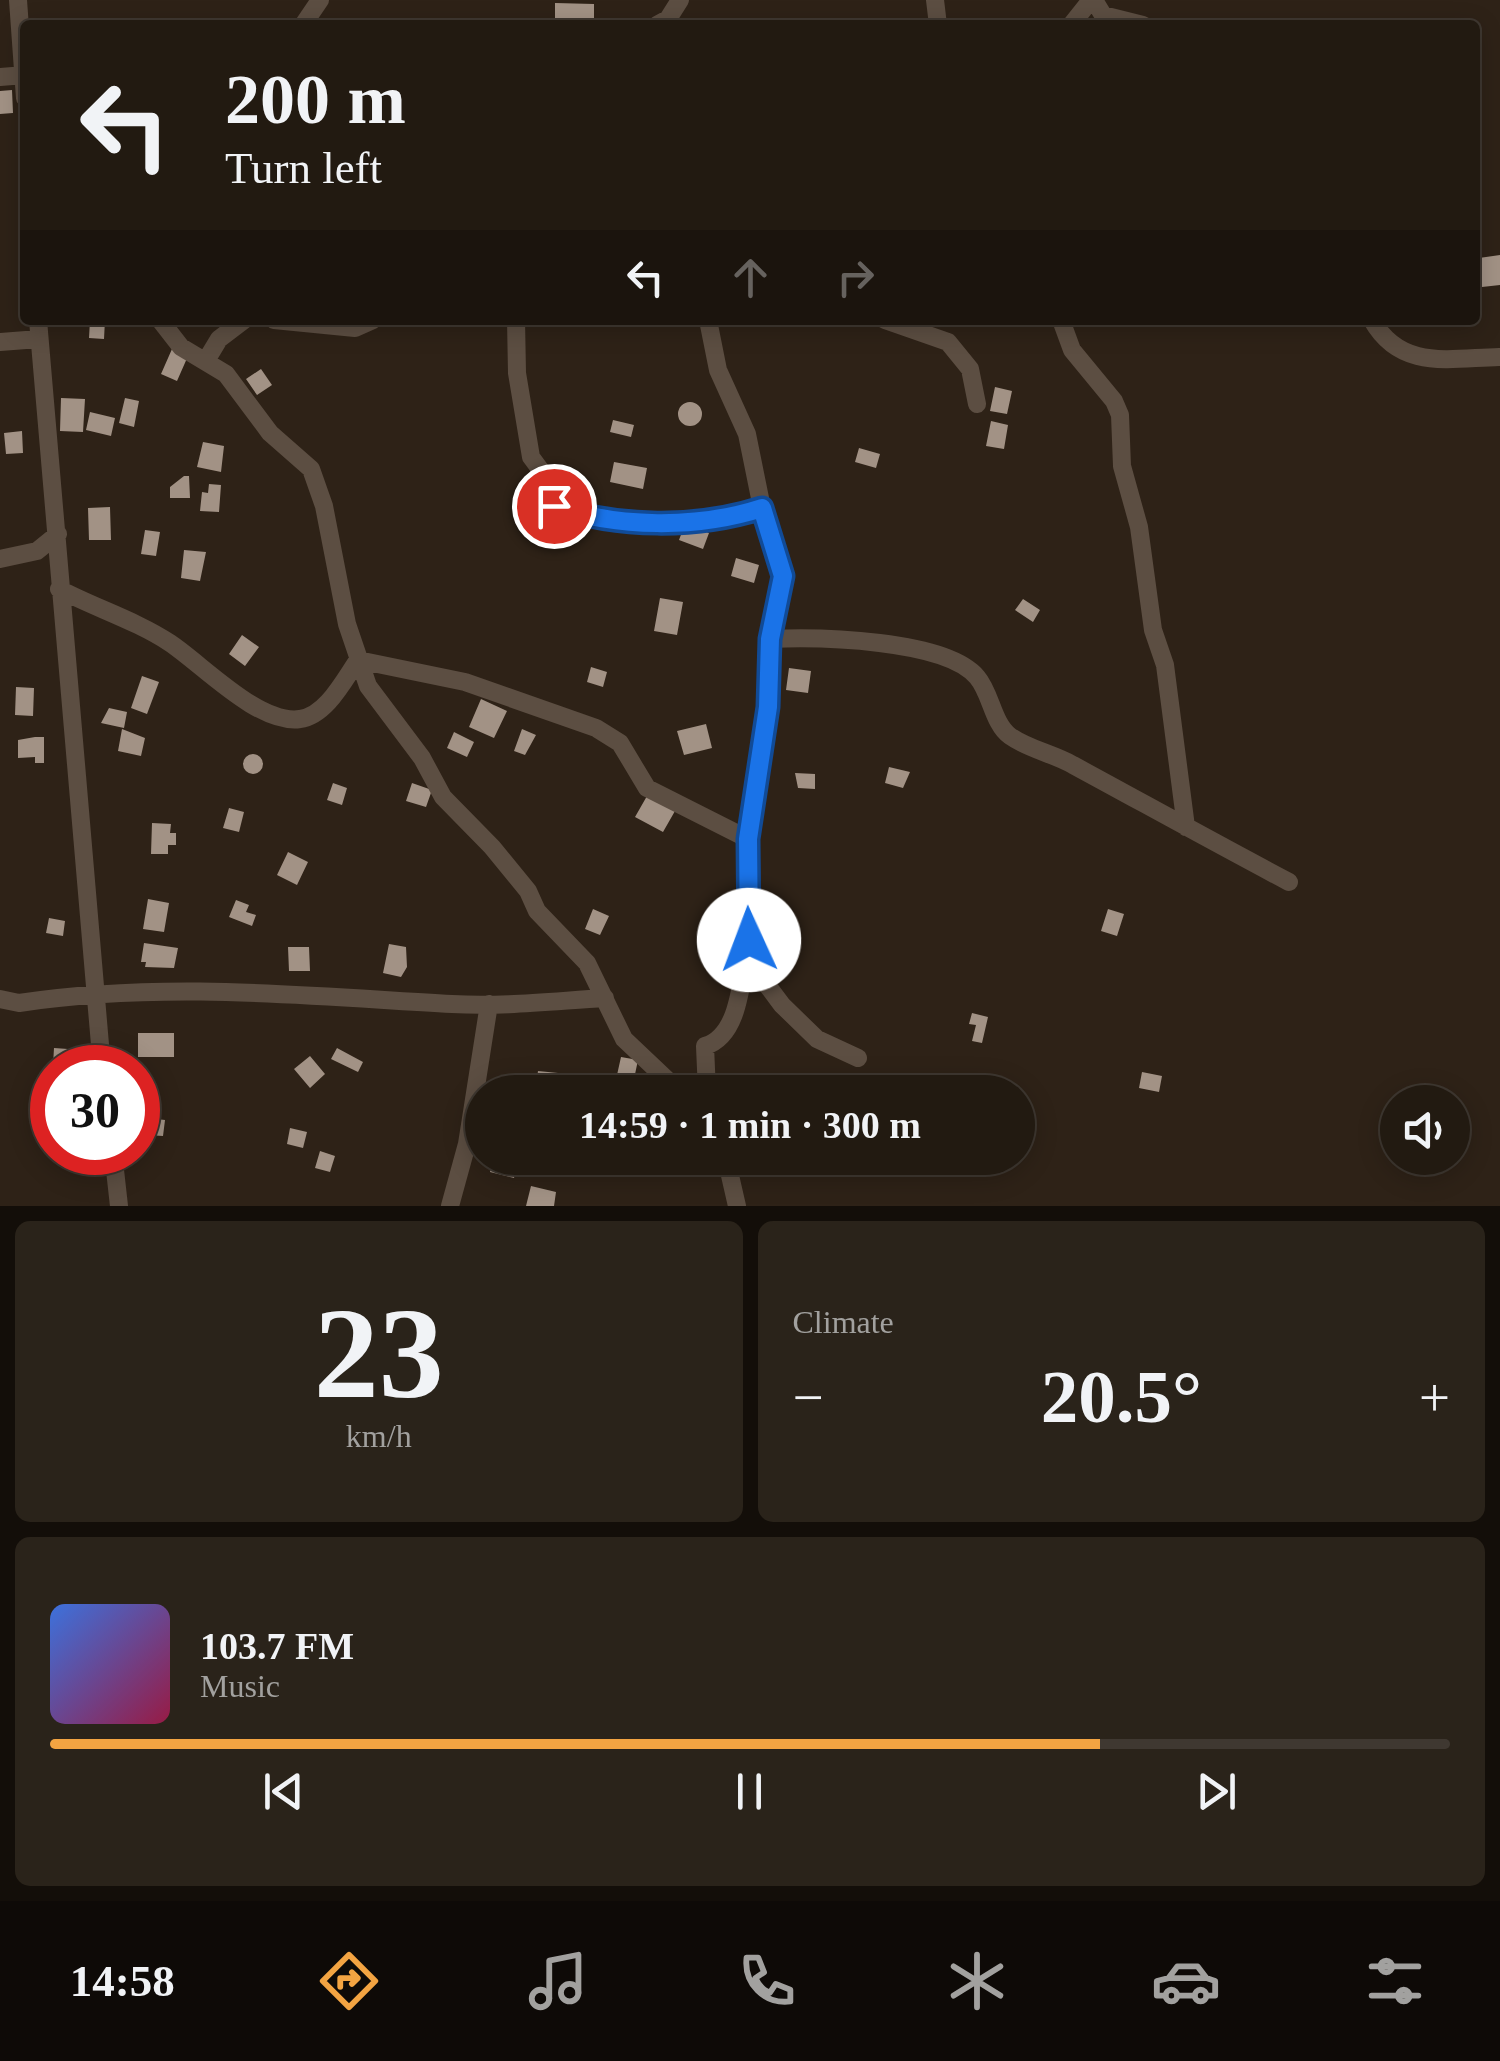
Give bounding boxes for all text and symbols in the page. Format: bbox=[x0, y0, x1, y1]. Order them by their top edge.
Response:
icon: left bbox=[60, 60, 190, 190]
text: 200 m bbox=[225, 61, 406, 138]
text: Turn left bbox=[225, 143, 382, 193]
icon: left bbox=[618, 250, 673, 305]
icon: ahead bbox=[723, 250, 778, 305]
icon: right bbox=[828, 250, 883, 305]
pin bbox=[512, 464, 597, 549]
icon: arrive bbox=[527, 479, 582, 534]
position arrow bbox=[697, 888, 801, 992]
speed limit sign: 30 bbox=[30, 1045, 160, 1175]
map controls bbox=[1380, 1085, 1470, 1175]
button: sound bbox=[1380, 1085, 1470, 1175]
text: 14:59 · 1 min · 300 m bbox=[579, 1104, 921, 1146]
text: 23 bbox=[314, 1281, 444, 1425]
text: Climate bbox=[793, 1304, 894, 1340]
text: 20.5° bbox=[1041, 1355, 1202, 1438]
text: − bbox=[793, 1367, 824, 1428]
text: + bbox=[1419, 1367, 1450, 1428]
text: km/h bbox=[346, 1418, 412, 1454]
text: 103.7 FM bbox=[200, 1625, 354, 1667]
text: Music bbox=[200, 1668, 280, 1704]
icon: previous bbox=[256, 1764, 311, 1819]
icon: pause bbox=[722, 1764, 777, 1819]
icon: next bbox=[1189, 1764, 1244, 1819]
icon: directions bbox=[314, 1946, 384, 2016]
icon: music bbox=[523, 1946, 593, 2016]
icon: phone bbox=[732, 1946, 802, 2016]
icon: climate bbox=[942, 1946, 1012, 2016]
icon: car bbox=[1151, 1946, 1221, 2016]
icon: filters bbox=[1360, 1946, 1430, 2016]
text: 14:58 bbox=[70, 1956, 175, 2006]

